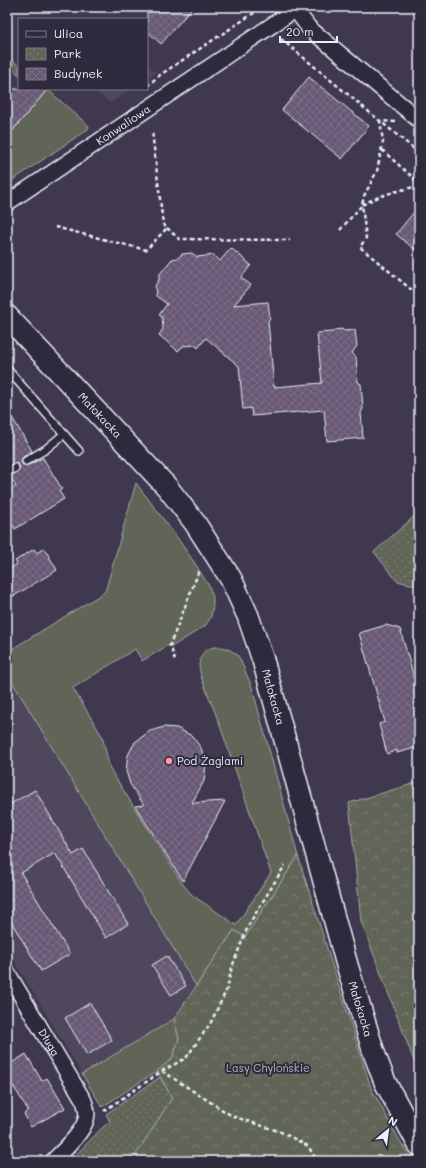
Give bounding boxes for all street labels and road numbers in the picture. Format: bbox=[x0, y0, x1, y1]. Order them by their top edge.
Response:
street label: Konwaliowa bbox=[93, 101, 153, 148]
street label: Małokacka bbox=[75, 389, 125, 441]
street label: Małokacka bbox=[259, 667, 289, 727]
street label: Małokacka bbox=[345, 979, 377, 1039]
street label: Długa bbox=[35, 1025, 64, 1059]

